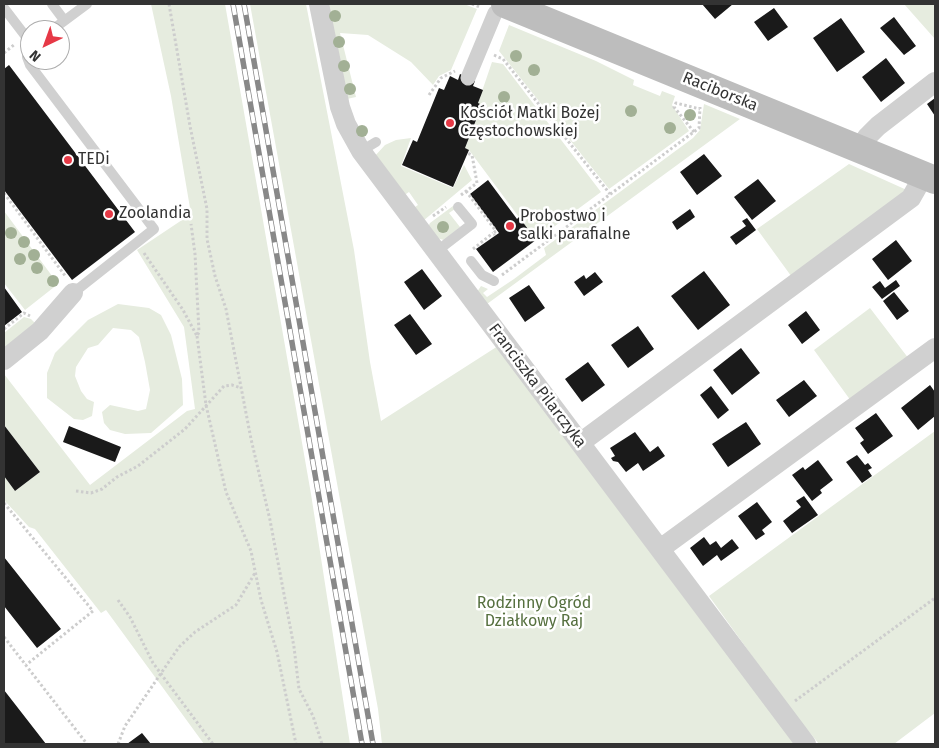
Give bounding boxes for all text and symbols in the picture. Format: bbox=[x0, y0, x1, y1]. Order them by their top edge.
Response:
north arrow bbox=[20, 20, 70, 70]
text: N bbox=[26, 46, 44, 65]
street label: Raciborska bbox=[680, 68, 760, 116]
place label: Kościół Matki Bożej Częstochowskiej bbox=[460, 104, 600, 142]
marker: Kościół Matki Bożej Częstochowskiej bbox=[444, 117, 456, 129]
place label: TEDi bbox=[78, 150, 110, 170]
marker: TEDi bbox=[62, 154, 74, 166]
place label: Zoolandia bbox=[119, 204, 191, 224]
place label: Probostwo i salki parafialne bbox=[520, 207, 630, 245]
marker: Zoolandia bbox=[103, 208, 115, 220]
marker: Probostwo i salki parafialne bbox=[504, 220, 516, 232]
street label: Franciszka Pilarczyka bbox=[484, 320, 590, 452]
park label: Rodzinny Ogród Działkowy Raj bbox=[477, 594, 591, 632]

